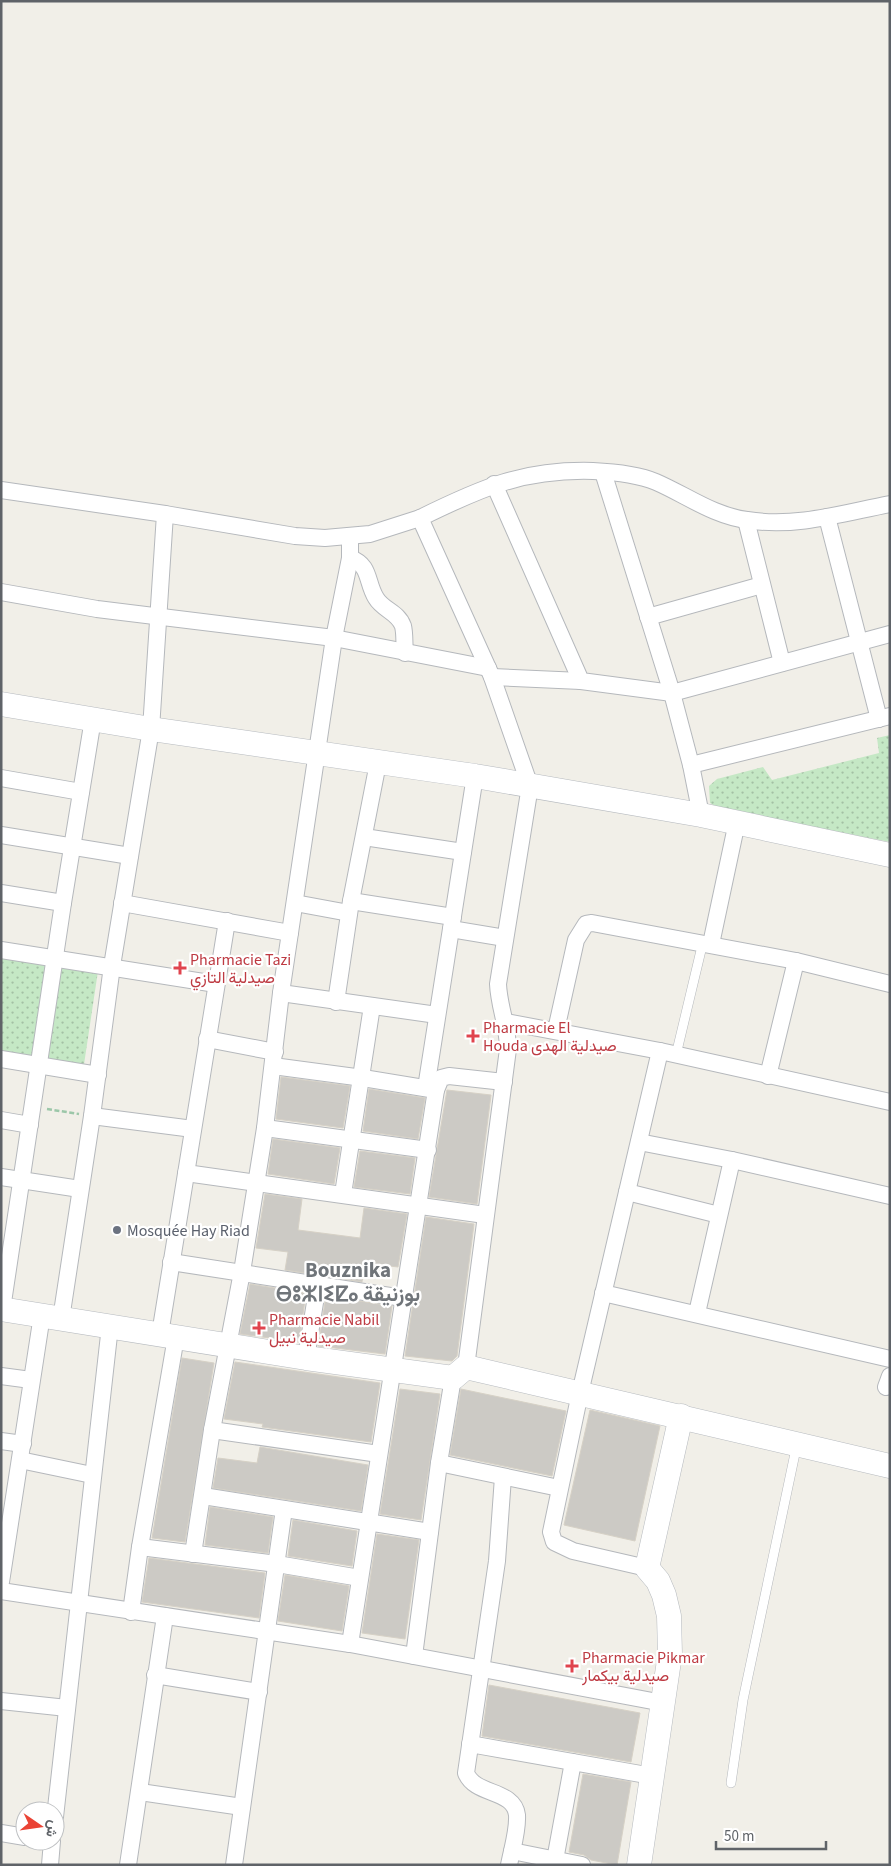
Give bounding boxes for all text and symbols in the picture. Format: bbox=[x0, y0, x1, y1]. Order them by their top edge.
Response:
place label: Pharmacie Tazi صيدلية التازي bbox=[190, 949, 291, 991]
marker: Pharmacie Tazi صيدلية التازي bbox=[174, 962, 186, 974]
place label: Pharmacie El Houda صيدلية الهدى bbox=[483, 1017, 617, 1057]
marker: Pharmacie El Houda صيدلية الهدى bbox=[467, 1030, 479, 1042]
place label: Mosquée Hay Riad bbox=[127, 1220, 250, 1242]
marker: Mosquée Hay Riad bbox=[111, 1224, 123, 1236]
district label: Bouznika ⴱⵓⵣⵏⵉⵇⴰ بوزنيقة bbox=[276, 1255, 420, 1309]
place label: Pharmacie Nabil صيدلية نبيل bbox=[269, 1309, 379, 1349]
marker: Pharmacie Nabil صيدلية نبيل bbox=[253, 1322, 265, 1334]
place label: Pharmacie Pikmar صيدلية بيكمار bbox=[581, 1647, 705, 1687]
marker: Pharmacie Pikmar صيدلية بيكمار bbox=[566, 1660, 578, 1672]
north arrow bbox=[15, 1801, 65, 1851]
text: ش bbox=[40, 1818, 63, 1839]
scale bar bbox=[716, 1818, 826, 1850]
text: 50 m bbox=[724, 1826, 754, 1847]

